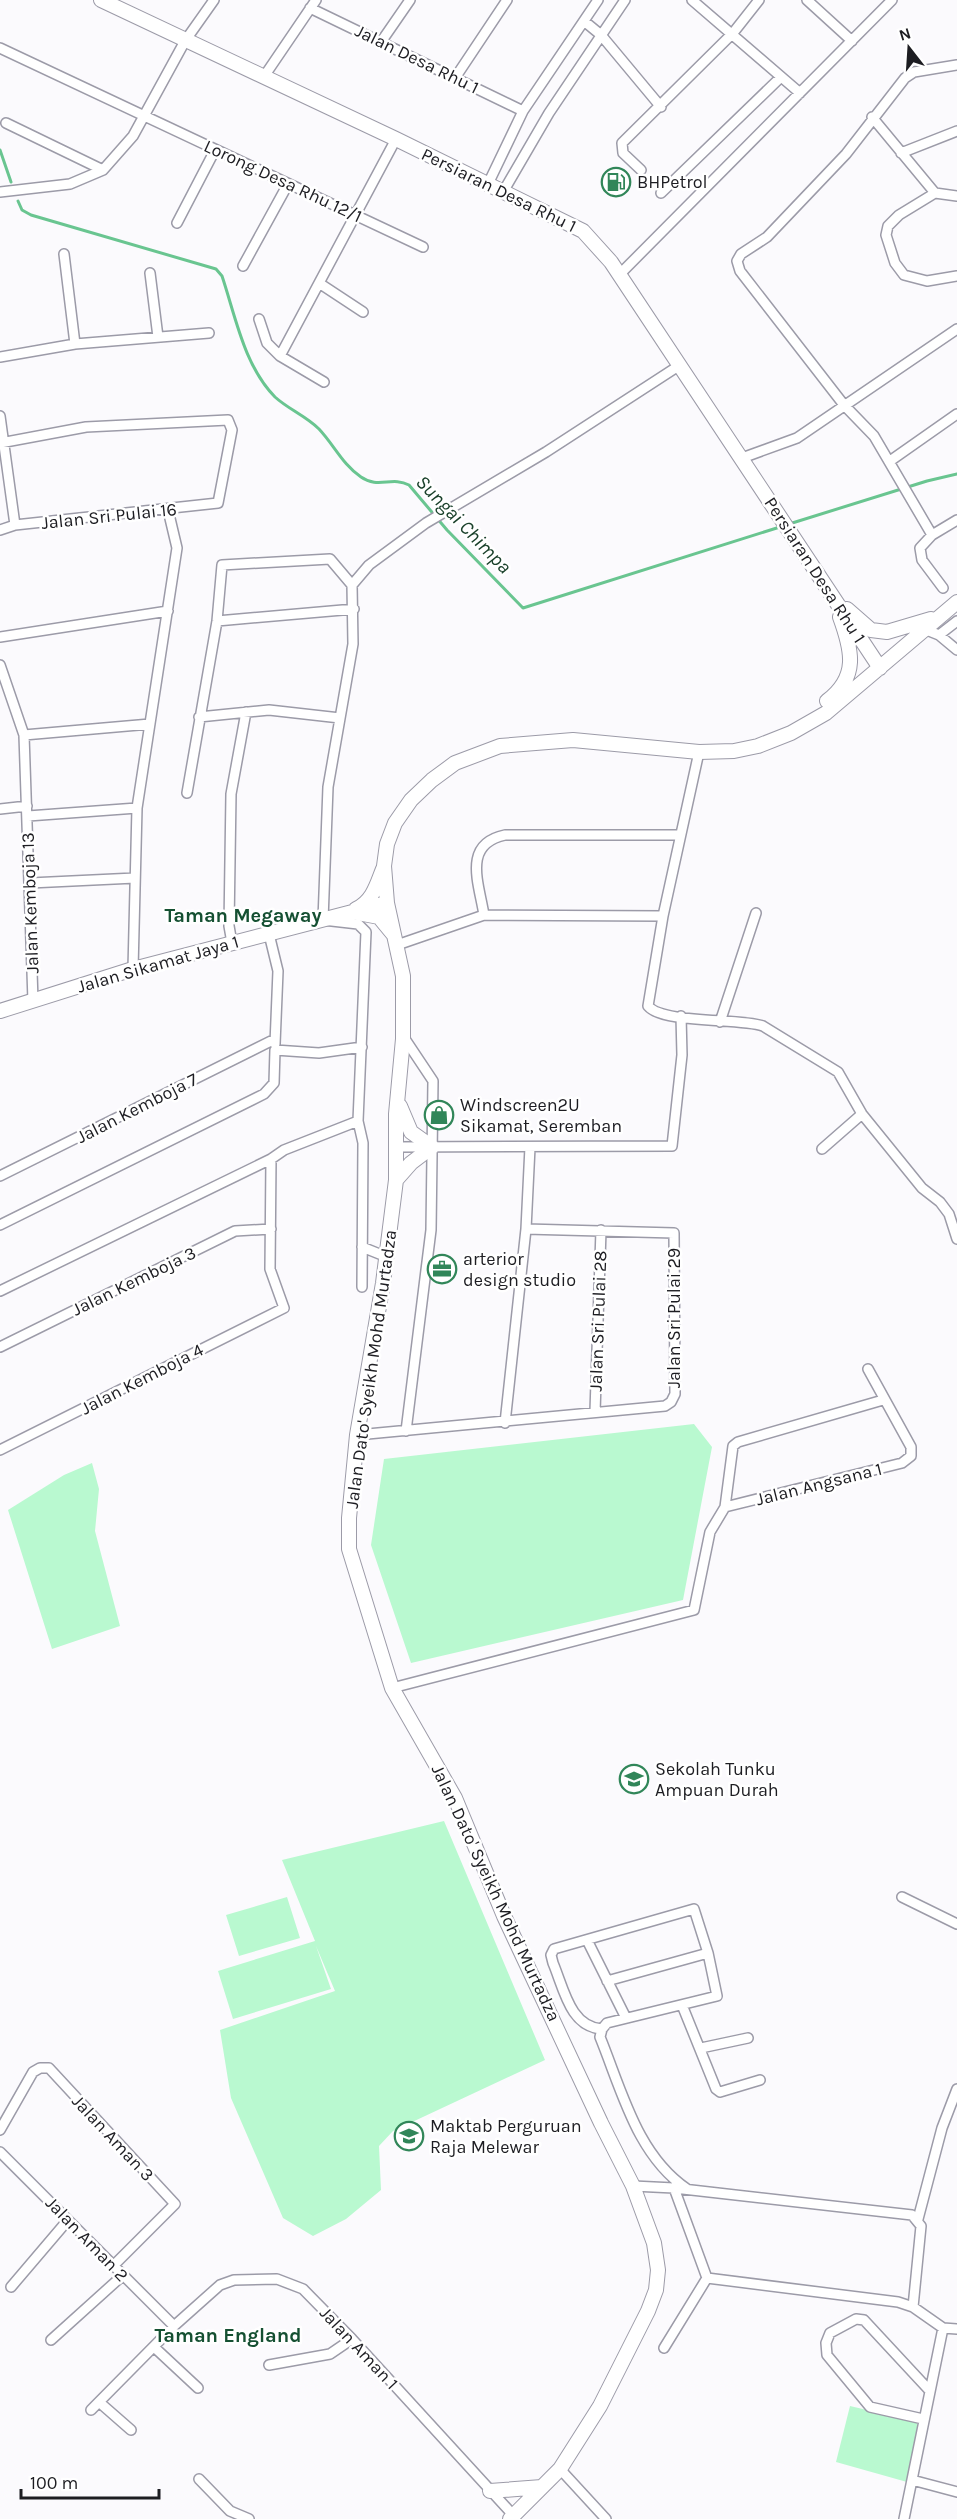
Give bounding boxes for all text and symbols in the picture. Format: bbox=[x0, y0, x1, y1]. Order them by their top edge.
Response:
north arrow bbox=[879, 18, 939, 78]
street label: Jalan Desa Rhu 1 bbox=[351, 20, 483, 98]
text: N bbox=[896, 23, 913, 45]
street label: Lorong Desa Rhu 12/1 bbox=[200, 135, 366, 227]
street label: Persiaran Desa Rhu 1 bbox=[418, 143, 580, 237]
fuel station icon: BHPetrol bbox=[600, 166, 632, 198]
place label: BHPetrol bbox=[637, 171, 708, 193]
water label: Sungai Chimpa bbox=[411, 471, 516, 578]
street label: Persiaran Desa Rhu 1 bbox=[760, 493, 870, 647]
street label: Jalan Sri Pulai 16 bbox=[40, 498, 178, 534]
street label: Jalan Kemboja 13 bbox=[17, 832, 43, 974]
district label: Taman Megaway bbox=[165, 904, 322, 927]
street label: Jalan Sikamat Jaya 1 bbox=[75, 930, 241, 998]
street label: Jalan Kemboja 7 bbox=[73, 1068, 202, 1148]
place label: Windscreen2U Sikamat, Seremban bbox=[460, 1094, 622, 1137]
shop icon: Windscreen2U Sikamat, Seremban bbox=[423, 1099, 455, 1131]
street label: Jalan Dato' Syeikh Mohd Murtadza bbox=[341, 1228, 401, 1510]
street label: Jalan Kemboja 3 bbox=[68, 1241, 200, 1321]
place label: arterior design studio bbox=[463, 1248, 576, 1291]
street label: Jalan Sri Pulai 29 bbox=[663, 1248, 685, 1388]
street label: Jalan Sri Pulai 28 bbox=[585, 1250, 611, 1392]
office icon: arterior design studio bbox=[426, 1253, 458, 1285]
street label: Jalan Kemboja 4 bbox=[77, 1339, 207, 1419]
street label: Jalan Angsana 1 bbox=[754, 1458, 884, 1510]
place label: Sekolah Tunku Ampuan Durah bbox=[655, 1758, 779, 1801]
street label: Jalan Dato' Syeikh Mohd Murtadza bbox=[427, 1761, 565, 2025]
school or university icon: Sekolah Tunku Ampuan Durah bbox=[618, 1763, 650, 1795]
street label: Jalan Aman 3 bbox=[67, 2090, 159, 2186]
place label: Maktab Perguruan Raja Melewar bbox=[430, 2115, 582, 2158]
school or university icon: Maktab Perguruan Raja Melewar bbox=[393, 2120, 425, 2152]
street label: Jalan Aman 2 bbox=[41, 2192, 133, 2286]
street label: Jalan Aman 1 bbox=[315, 2302, 403, 2394]
district label: Taman England bbox=[155, 2324, 302, 2347]
scale bar bbox=[21, 2462, 159, 2500]
text: 100 m bbox=[30, 2472, 78, 2494]

